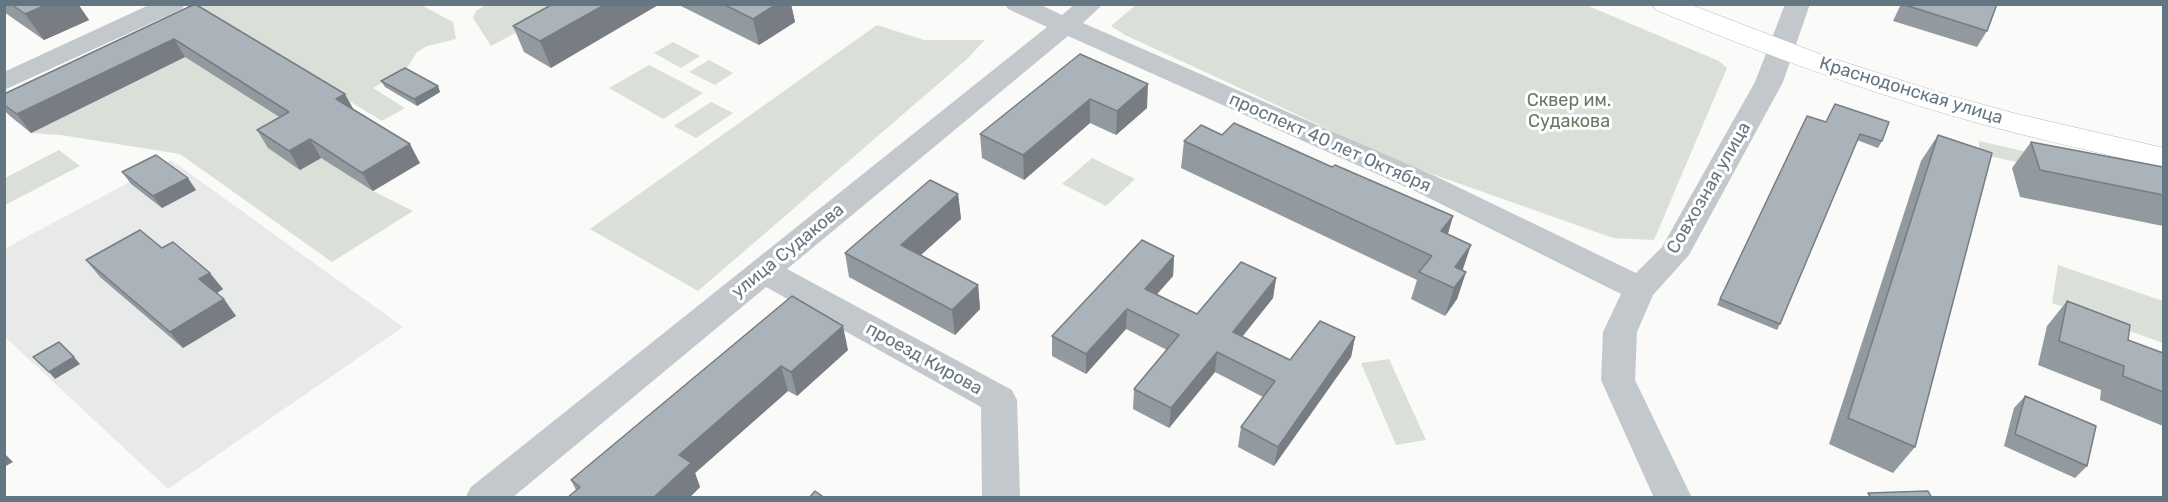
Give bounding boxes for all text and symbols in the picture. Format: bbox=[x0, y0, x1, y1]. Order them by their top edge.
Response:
street label: Краснодонская улица bbox=[1817, 53, 2005, 129]
street label: проспект 40 лет Октября bbox=[1226, 89, 1434, 197]
park label: Сквер им. Судакова bbox=[1527, 90, 1611, 132]
street label: Совхозная улица bbox=[1663, 118, 1755, 258]
street label: улица Судакова bbox=[727, 199, 849, 303]
street label: проезд Кирова bbox=[862, 318, 986, 400]

